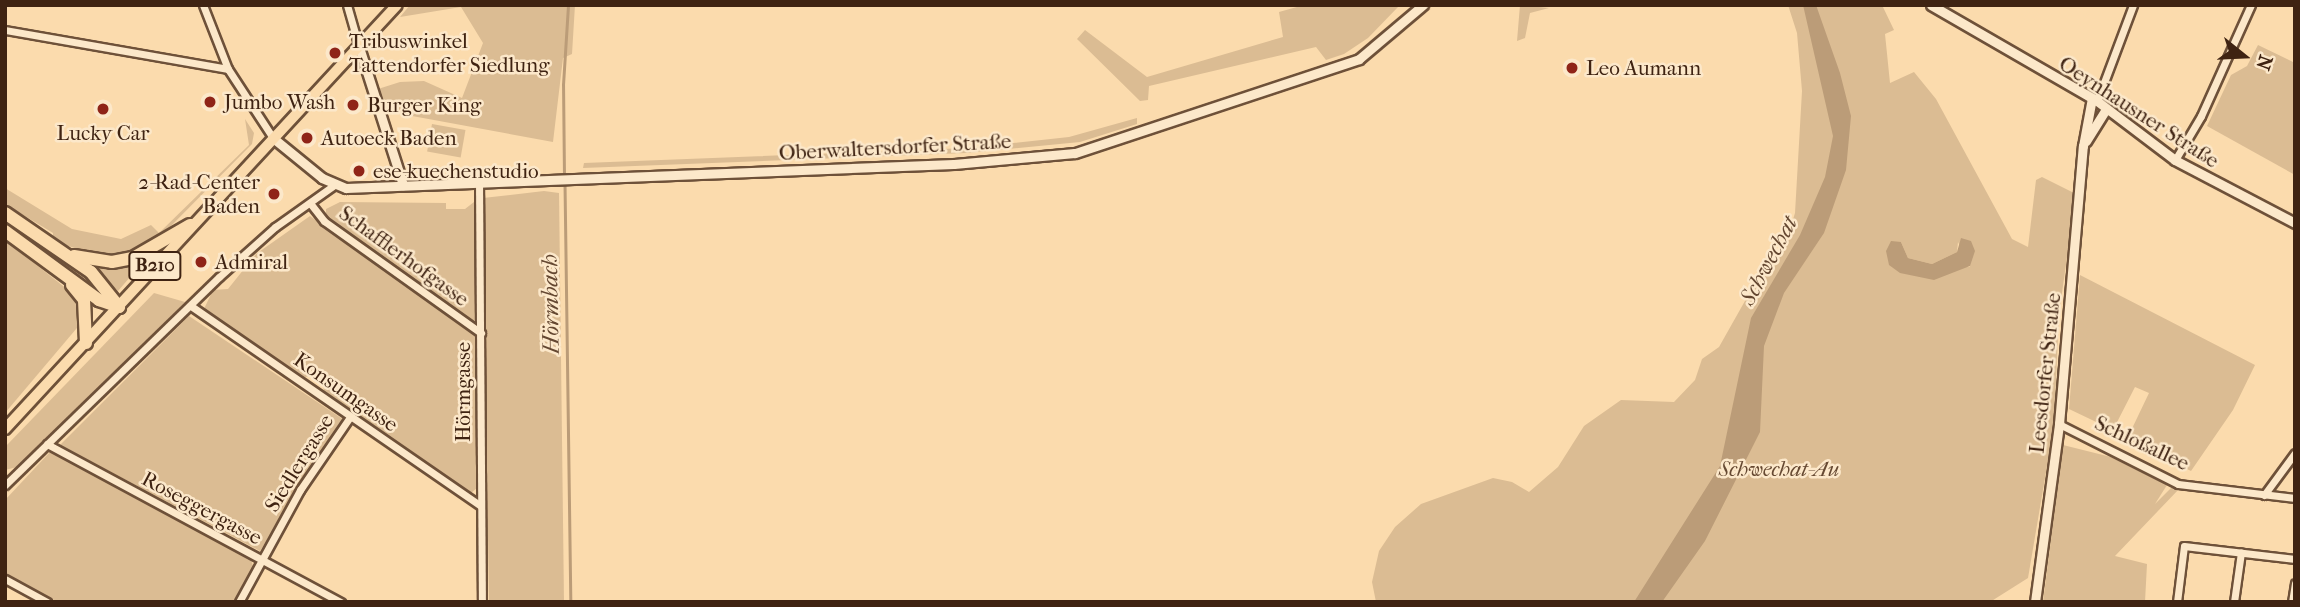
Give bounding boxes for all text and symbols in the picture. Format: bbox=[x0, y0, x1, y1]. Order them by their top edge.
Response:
north arrow bbox=[2209, 21, 2279, 91]
place label: Tribuswinkel Tattendorfer Siedlung bbox=[349, 28, 549, 78]
marker: Tribuswinkel Tattendorfer Siedlung bbox=[327, 45, 343, 61]
street label: Oeynhausner Straße bbox=[2054, 51, 2224, 173]
text: N bbox=[2251, 52, 2277, 73]
place label: Leo Aumann bbox=[1586, 55, 1701, 81]
marker: Leo Aumann bbox=[1564, 60, 1580, 76]
place label: Jumbo Wash bbox=[224, 89, 335, 115]
place label: Burger King bbox=[367, 92, 481, 118]
marker: Jumbo Wash bbox=[202, 94, 218, 110]
marker: Burger King bbox=[345, 97, 361, 113]
marker: Lucky Car bbox=[95, 101, 111, 117]
place label: Lucky Car bbox=[57, 120, 149, 146]
place label: Autoeck Baden bbox=[321, 125, 457, 151]
street label: Oberwaltersdorfer Straße bbox=[778, 128, 1012, 166]
marker: Autoeck Baden bbox=[299, 130, 315, 146]
place label: ese-kuechenstudio bbox=[373, 158, 539, 184]
marker: ese-kuechenstudio bbox=[351, 163, 367, 179]
place label: 2-Rad-Center Baden bbox=[138, 169, 260, 219]
marker: 2-Rad-Center Baden bbox=[266, 186, 282, 202]
street label: Schafflerhofgasse bbox=[334, 200, 474, 312]
water label: Schwechat bbox=[1734, 212, 1804, 310]
place label: Admiral bbox=[215, 249, 288, 275]
road number: B210 bbox=[127, 250, 183, 282]
marker: Admiral bbox=[193, 254, 209, 270]
water label: Hörmbach bbox=[536, 254, 566, 354]
street label: Leesdorfer Straße bbox=[2024, 291, 2066, 455]
street label: Hörmgasse bbox=[450, 342, 476, 442]
street label: Konsumgasse bbox=[289, 347, 403, 437]
street label: Siedlergasse bbox=[259, 410, 339, 516]
street label: Schloßallee bbox=[2091, 410, 2193, 476]
park label: Schwechat-Au bbox=[1719, 456, 1839, 482]
street label: Roseggergasse bbox=[138, 466, 266, 550]

